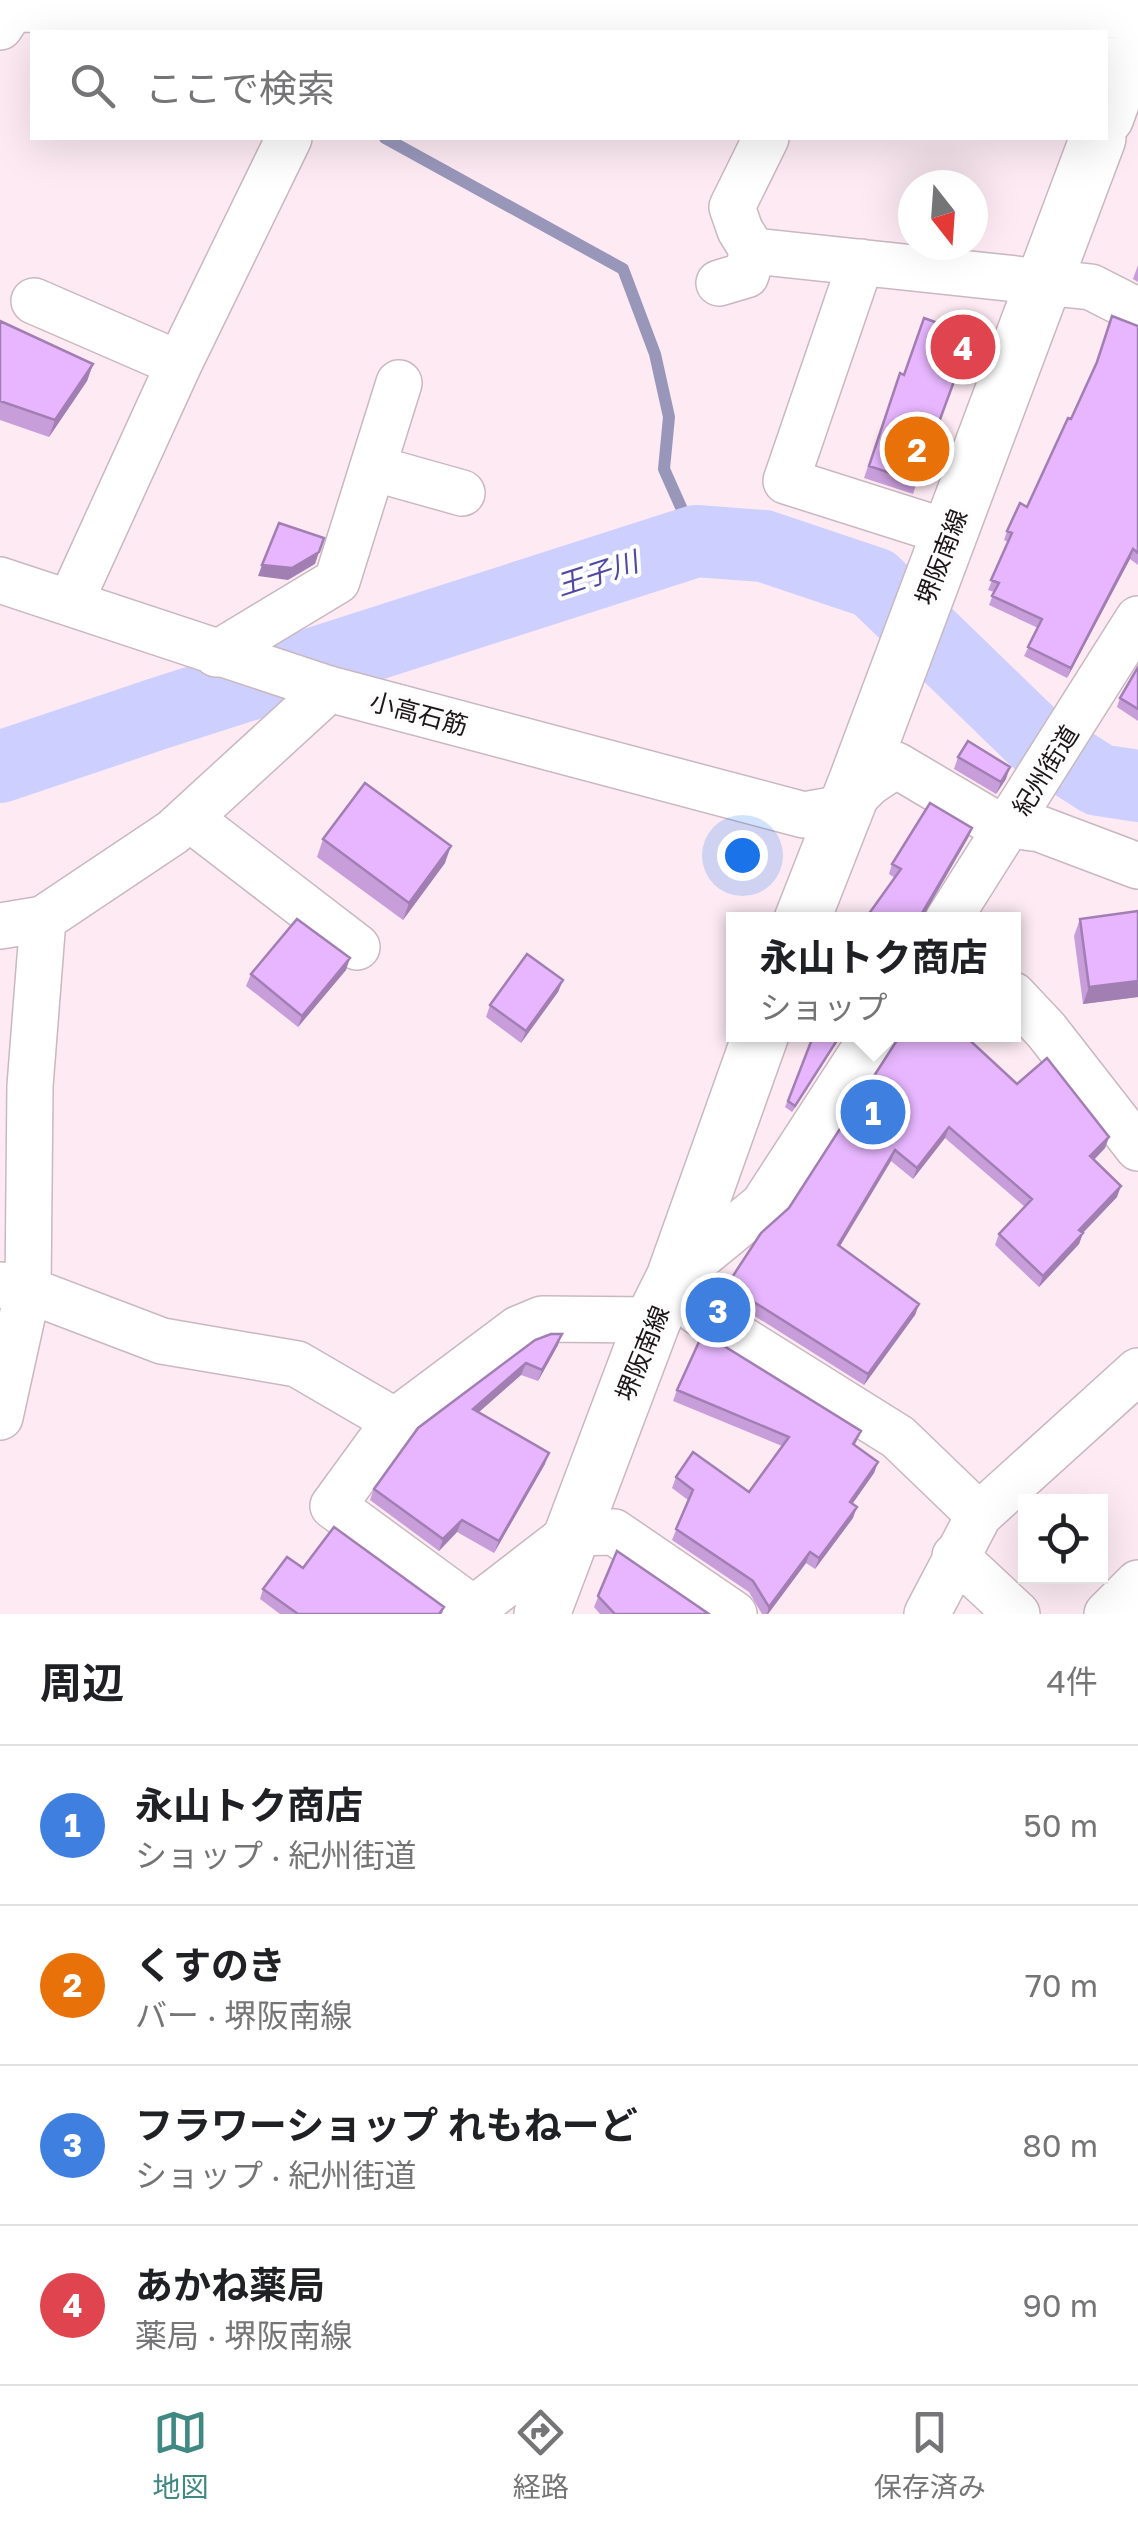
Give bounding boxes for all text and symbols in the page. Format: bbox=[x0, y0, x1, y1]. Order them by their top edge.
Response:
search box bbox=[30, 30, 1108, 140]
icon: search bbox=[65, 58, 120, 113]
text: ここで検索 bbox=[145, 65, 335, 110]
north arrow bbox=[898, 170, 988, 260]
pin: 4 bbox=[930, 310, 996, 384]
pin: 2 bbox=[884, 412, 950, 486]
street label: 堺阪南線 bbox=[909, 505, 973, 609]
water label: 王子川 bbox=[552, 543, 645, 602]
street label: 小高石筋 bbox=[367, 685, 471, 741]
street label: 紀州街道 bbox=[1005, 719, 1085, 821]
your location bbox=[717, 830, 768, 881]
popup bbox=[726, 912, 1021, 1042]
text: 永山トク商店 bbox=[759, 934, 988, 979]
text: ショップ bbox=[759, 988, 888, 1026]
pin: 1 bbox=[840, 1074, 906, 1150]
pin: 3 bbox=[686, 1272, 750, 1348]
street label: 堺阪南線 bbox=[609, 1301, 675, 1405]
map controls bbox=[1018, 1494, 1108, 1584]
button: locate bbox=[1018, 1494, 1108, 1584]
text: 周辺 bbox=[40, 1657, 124, 1707]
text: 4件 bbox=[1046, 1662, 1098, 1700]
text: 永山トク商店 bbox=[135, 1782, 363, 1827]
text: 1 bbox=[64, 1806, 81, 1844]
text: 50 m bbox=[1023, 1806, 1098, 1844]
text: ショップ · 紀州街道 bbox=[135, 1836, 417, 1874]
text: くすのき bbox=[135, 1942, 286, 1987]
text: 2 bbox=[63, 1966, 82, 2004]
text: 70 m bbox=[1025, 1966, 1098, 2004]
text: バー · 堺阪南線 bbox=[135, 1996, 353, 2034]
text: フラワーショップ れもねーど bbox=[135, 2102, 638, 2147]
text: 3 bbox=[63, 2126, 82, 2164]
text: 80 m bbox=[1022, 2126, 1098, 2164]
text: ショップ · 紀州街道 bbox=[135, 2156, 417, 2194]
text: あかね薬局 bbox=[135, 2262, 325, 2307]
text: 4 bbox=[62, 2286, 83, 2324]
text: 90 m bbox=[1022, 2286, 1098, 2324]
text: 薬局 · 堺阪南線 bbox=[135, 2316, 353, 2354]
tab: 地図 bbox=[152, 2405, 208, 2505]
tab: 経路 bbox=[513, 2405, 569, 2505]
tab: 保存済み bbox=[874, 2405, 986, 2505]

